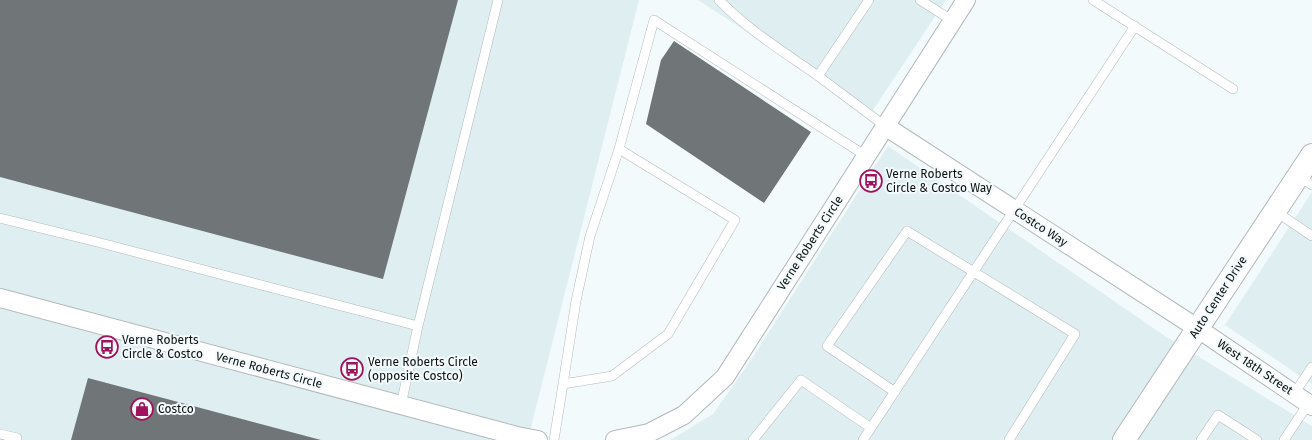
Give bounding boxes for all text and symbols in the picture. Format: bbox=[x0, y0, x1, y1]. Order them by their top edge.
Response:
place label: Verne Roberts Circle & Costco Way bbox=[886, 167, 992, 195]
bus stop icon: Verne Roberts Circle & Costco Way bbox=[858, 168, 884, 194]
street label: Verne Roberts Circle bbox=[774, 193, 846, 293]
street label: Costco Way bbox=[1012, 205, 1070, 249]
street label: Auto Center Drive bbox=[1186, 253, 1250, 341]
place label: Verne Roberts Circle & Costco bbox=[122, 333, 203, 361]
bus stop icon: Verne Roberts Circle & Costco bbox=[94, 334, 120, 360]
street label: West 18th Street bbox=[1214, 336, 1296, 398]
street label: Verne Roberts Circle bbox=[214, 349, 324, 391]
place label: Verne Roberts Circle (opposite Costco) bbox=[368, 355, 478, 383]
bus stop icon: Verne Roberts Circle (opposite Costco) bbox=[339, 356, 365, 382]
shop icon: Costco bbox=[129, 396, 155, 422]
place label: Costco bbox=[158, 402, 194, 416]

